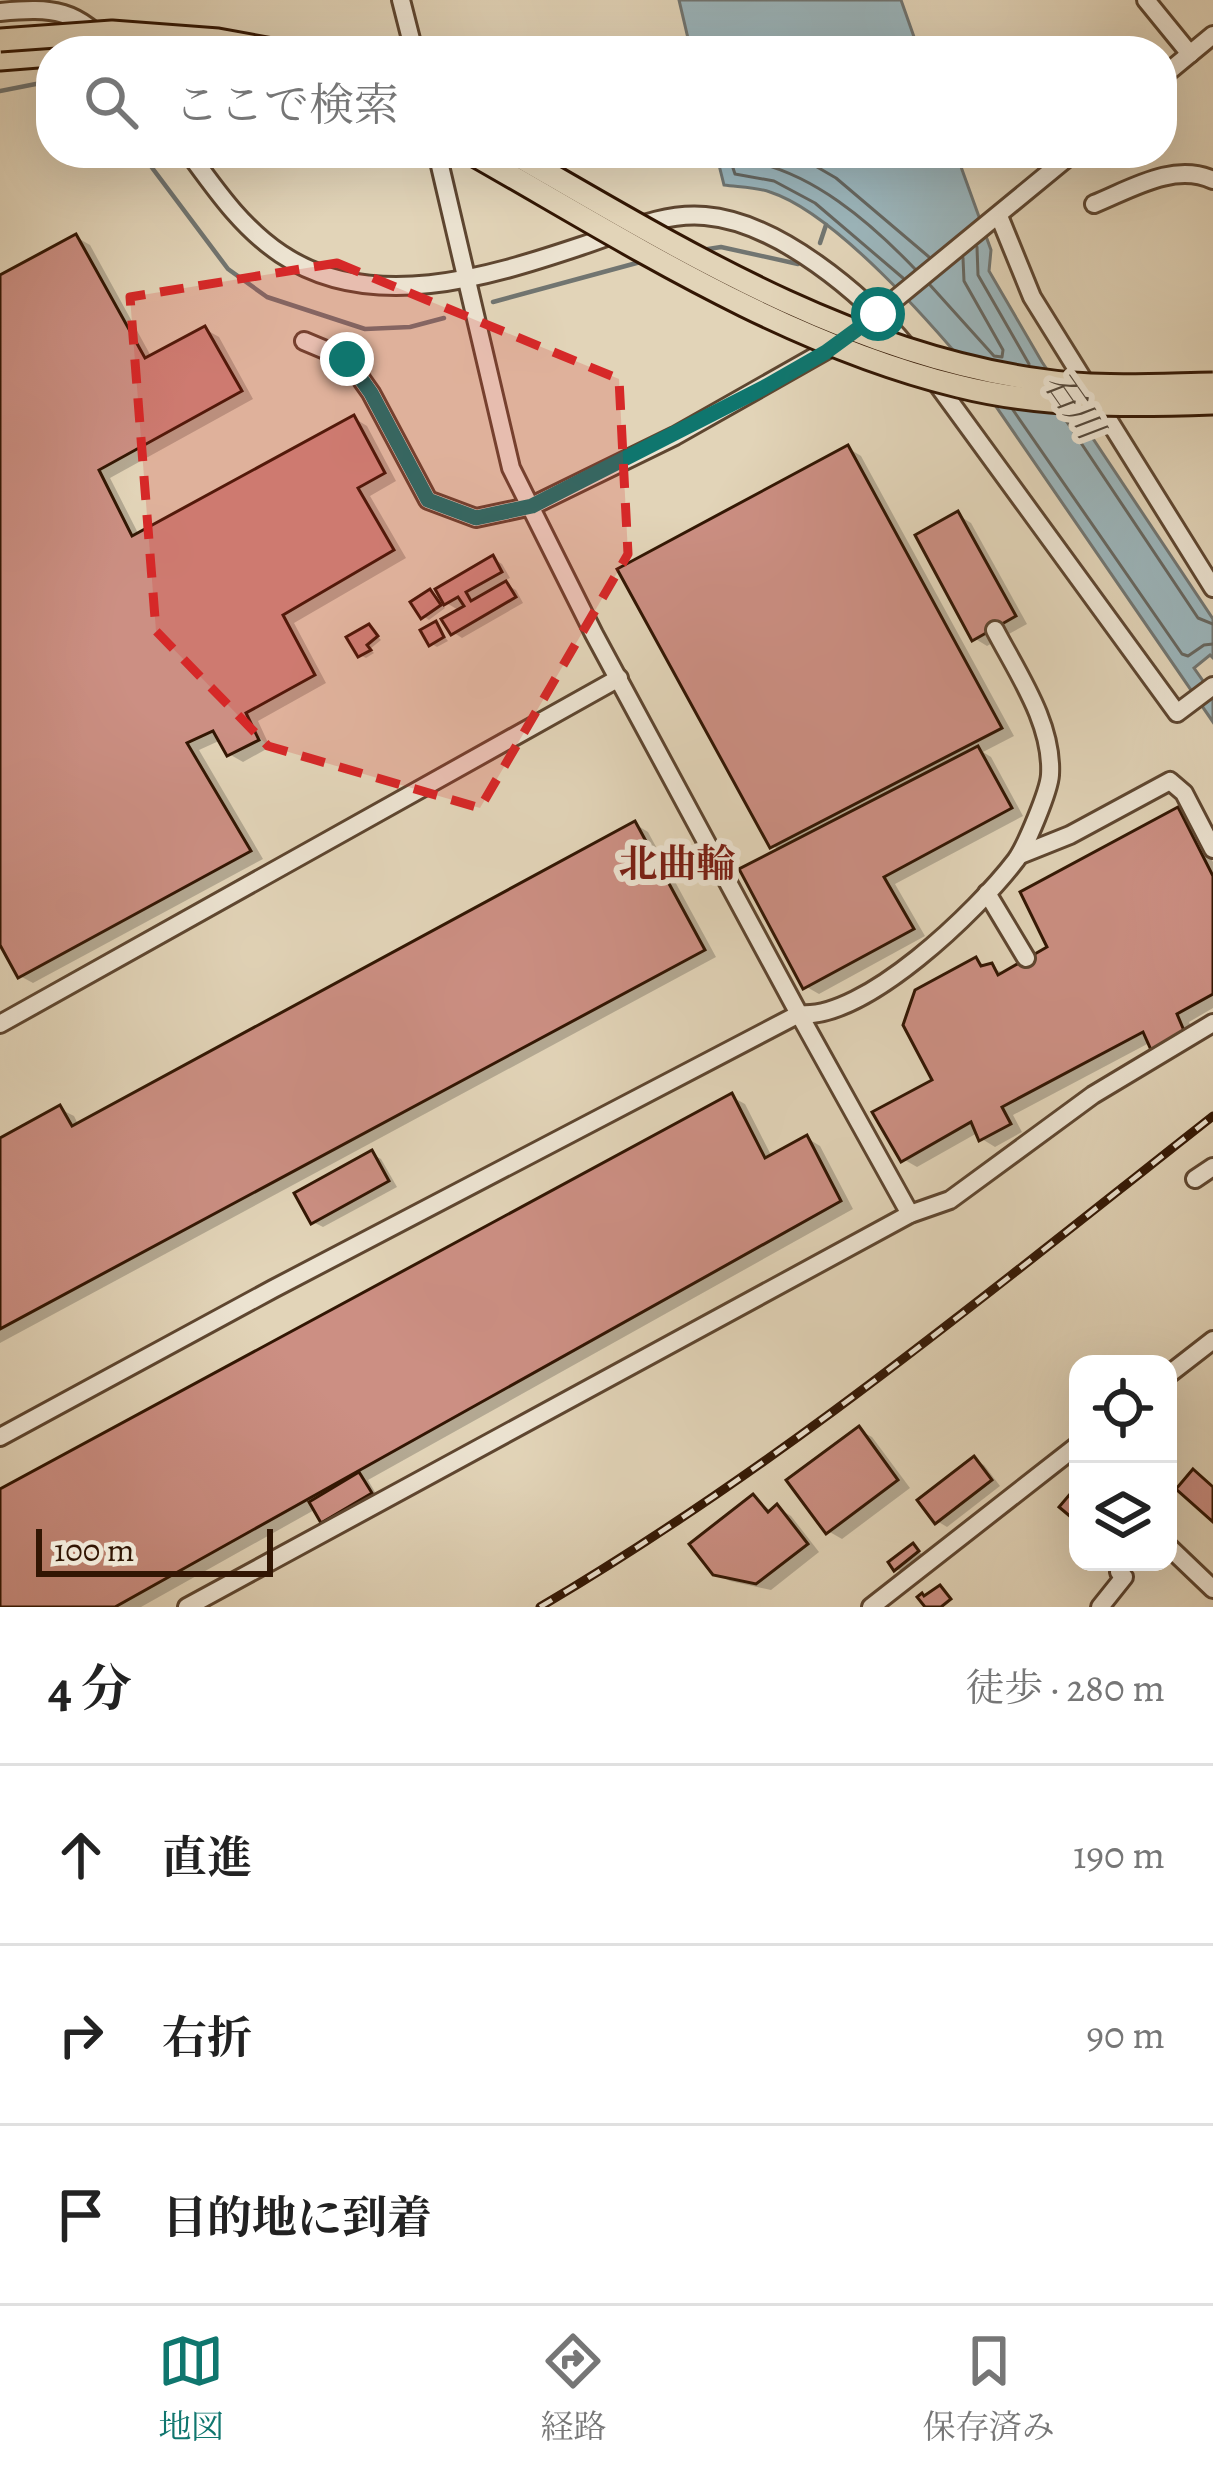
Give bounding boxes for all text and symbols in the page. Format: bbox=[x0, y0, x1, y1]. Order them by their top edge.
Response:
search box bbox=[36, 36, 1177, 168]
icon: search bbox=[78, 69, 144, 135]
text: ここで検索 bbox=[174, 74, 399, 136]
route start bbox=[851, 287, 905, 341]
route end bbox=[320, 332, 374, 386]
water label: 石川 bbox=[1033, 361, 1117, 452]
district label: 北曲輪 bbox=[618, 837, 736, 890]
map controls bbox=[1069, 1355, 1177, 1571]
button: locate bbox=[1069, 1355, 1177, 1463]
button: layers bbox=[1069, 1463, 1177, 1571]
scale bar bbox=[36, 1523, 273, 1576]
text: 100 m bbox=[54, 1527, 134, 1572]
text: 4 分 bbox=[48, 1654, 132, 1724]
text: 徒歩 · 280 m bbox=[965, 1661, 1165, 1714]
icon: ahead bbox=[48, 1822, 114, 1888]
text: 直進 bbox=[162, 1827, 252, 1889]
text: 190 m bbox=[1073, 1828, 1165, 1881]
icon: right bbox=[48, 2002, 114, 2068]
text: 右折 bbox=[162, 2007, 252, 2069]
text: 90 m bbox=[1086, 2008, 1165, 2061]
icon: arrive bbox=[48, 2182, 114, 2248]
text: 目的地に到着 bbox=[162, 2187, 432, 2249]
tab: 地図 bbox=[158, 2328, 224, 2449]
tab: 経路 bbox=[540, 2328, 606, 2449]
tab: 保存済み bbox=[923, 2328, 1055, 2449]

